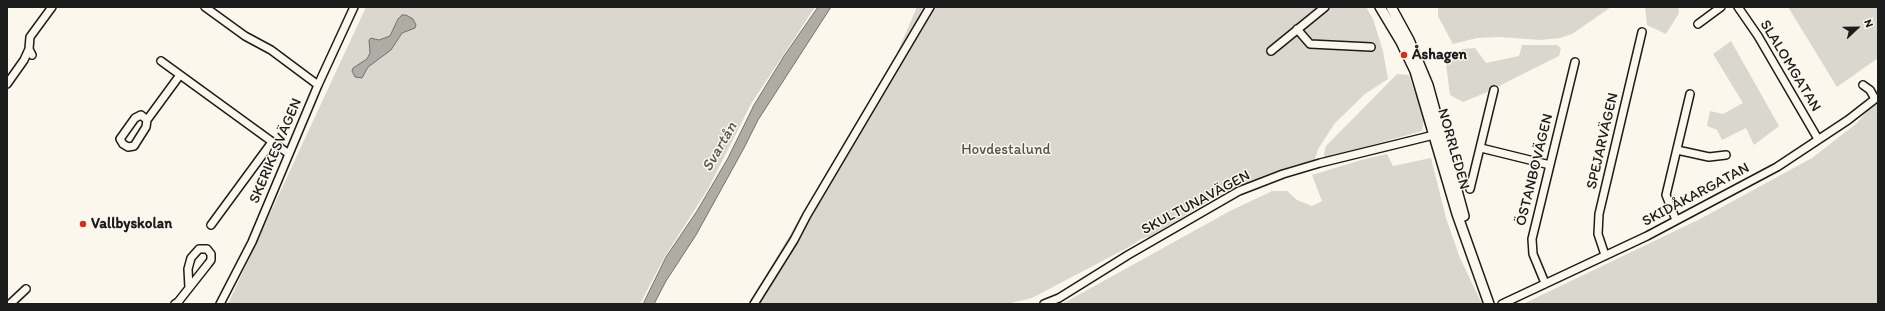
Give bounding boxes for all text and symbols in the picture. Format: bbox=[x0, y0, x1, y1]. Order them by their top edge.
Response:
north arrow bbox=[1837, 8, 1877, 48]
street label: SLALOMGATAN bbox=[1756, 17, 1824, 115]
text: N bbox=[1861, 17, 1876, 29]
place label: Åshagen bbox=[1412, 46, 1467, 64]
marker: Åshagen bbox=[1399, 50, 1409, 60]
street label: SPEJARVÄGEN bbox=[1583, 91, 1623, 191]
street label: SKERIKESVÄGEN bbox=[246, 96, 306, 206]
street label: NORRLEDEN bbox=[1433, 106, 1473, 192]
street label: ÖSTANBOVÄGEN bbox=[1512, 112, 1558, 228]
water label: Svartån bbox=[698, 119, 742, 175]
park label: Hovdestalund bbox=[961, 141, 1051, 159]
street label: SKIDÅKARGATAN bbox=[1639, 159, 1753, 231]
street label: SKULTUNAVÄGEN bbox=[1139, 167, 1253, 239]
place label: Vallbyskolan bbox=[91, 215, 172, 233]
marker: Vallbyskolan bbox=[78, 219, 88, 229]

